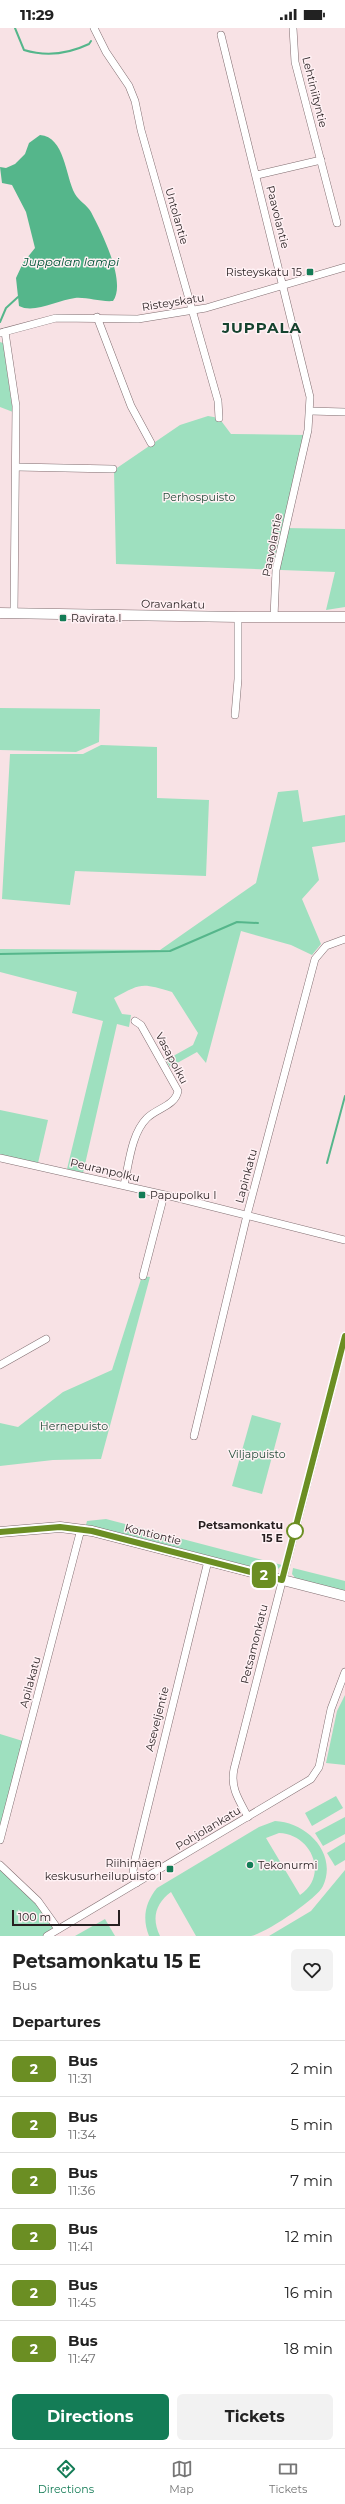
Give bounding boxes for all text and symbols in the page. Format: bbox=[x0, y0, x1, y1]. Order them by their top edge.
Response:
text: 11:29 bbox=[20, 5, 54, 24]
street label: Lehtiniityntie bbox=[299, 55, 331, 129]
street label: Paavolantie bbox=[263, 184, 293, 250]
street label: Untolantie bbox=[162, 186, 192, 246]
water label: Juppalan lampi bbox=[22, 254, 120, 269]
place label: Risteyskatu 15 bbox=[226, 265, 302, 279]
marker: Risteyskatu 15 bbox=[305, 267, 315, 277]
street label: Risteyskatu bbox=[141, 290, 205, 314]
district label: JUPPALA bbox=[221, 318, 302, 337]
park label: Perhospuisto bbox=[163, 490, 235, 504]
street label: Paavolantie bbox=[259, 512, 285, 578]
street label: Oravankatu bbox=[141, 596, 205, 612]
place label: Ravirata I bbox=[71, 611, 122, 625]
marker: Ravirata I bbox=[58, 613, 68, 623]
street label: Vasapolku bbox=[153, 1030, 191, 1086]
street label: Lapinkatu bbox=[232, 1147, 260, 1205]
street label: Peuranpolku bbox=[69, 1155, 141, 1185]
place label: Papupolku I bbox=[150, 1188, 216, 1202]
marker: Papupolku I bbox=[137, 1190, 147, 1200]
park label: Hernepuisto bbox=[40, 1419, 108, 1433]
park label: Viljapuisto bbox=[228, 1447, 286, 1461]
place label: Petsamonkatu 15 E bbox=[198, 1518, 283, 1545]
street label: Kontiontie bbox=[123, 1520, 183, 1548]
marker: Petsamonkatu 15 E bbox=[286, 1522, 304, 1540]
line badge: 2 bbox=[251, 1562, 277, 1588]
text: 2 bbox=[260, 1566, 268, 1584]
street label: Petsamonkatu bbox=[237, 1603, 271, 1685]
street label: Apilakatu bbox=[16, 1655, 44, 1709]
street label: Aseveljentie bbox=[142, 1685, 172, 1753]
street label: Pohjolankatu bbox=[173, 1803, 243, 1853]
place label: Riihimäen keskusurheilupuisto I bbox=[45, 1856, 162, 1883]
place label: Tekonurmi bbox=[258, 1858, 317, 1872]
marker: Tekonurmi bbox=[245, 1860, 255, 1870]
marker: Riihimäen keskusurheilupuisto I bbox=[165, 1864, 175, 1874]
scale bar bbox=[12, 1908, 120, 1927]
text: 100 m bbox=[18, 1910, 51, 1924]
button: heart bbox=[291, 1949, 333, 1991]
text: Petsamonkatu 15 E bbox=[12, 1950, 201, 1973]
text: Bus bbox=[12, 1977, 37, 1993]
text: Departures bbox=[12, 2012, 101, 2031]
text: Bus bbox=[68, 2051, 98, 2070]
text: 2 min bbox=[290, 2059, 333, 2078]
text: 2 bbox=[30, 2060, 38, 2078]
text: 11:31 bbox=[68, 2070, 92, 2086]
text: Bus bbox=[68, 2107, 98, 2126]
text: 5 min bbox=[290, 2115, 333, 2134]
text: 2 bbox=[30, 2116, 38, 2134]
text: 11:34 bbox=[68, 2126, 96, 2142]
text: Bus bbox=[68, 2163, 98, 2182]
text: 7 min bbox=[290, 2171, 333, 2190]
text: 2 bbox=[30, 2172, 38, 2190]
text: 11:36 bbox=[68, 2182, 95, 2198]
text: Bus bbox=[68, 2219, 98, 2238]
text: 12 min bbox=[285, 2227, 333, 2246]
text: 2 bbox=[30, 2228, 38, 2246]
text: 11:41 bbox=[68, 2238, 93, 2254]
text: Bus bbox=[68, 2275, 98, 2294]
text: 16 min bbox=[284, 2283, 333, 2302]
text: 2 bbox=[30, 2284, 38, 2302]
text: 11:45 bbox=[68, 2294, 96, 2310]
text: Bus bbox=[68, 2331, 98, 2350]
text: 18 min bbox=[284, 2339, 333, 2358]
text: 2 bbox=[30, 2340, 38, 2358]
text: 11:47 bbox=[68, 2350, 96, 2366]
button: Directions bbox=[12, 2394, 169, 2440]
button: Tickets bbox=[177, 2394, 333, 2440]
tab: Directions bbox=[38, 2458, 94, 2496]
tab: Map bbox=[169, 2458, 194, 2496]
tab: Tickets bbox=[269, 2458, 307, 2496]

